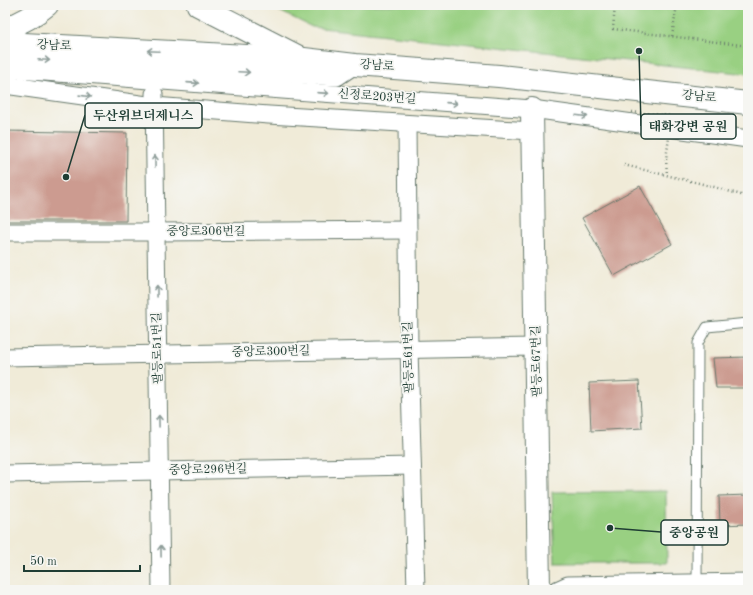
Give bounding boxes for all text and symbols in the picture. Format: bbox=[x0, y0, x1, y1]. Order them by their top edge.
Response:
street label: 강남로 bbox=[36, 38, 72, 53]
one-way arrow bbox=[147, 48, 160, 55]
one-way arrow bbox=[37, 57, 50, 64]
street label: 강남로 bbox=[359, 58, 395, 73]
one-way arrow bbox=[237, 68, 250, 75]
one-way arrow bbox=[186, 80, 199, 87]
street label: 신정로203번길 bbox=[337, 87, 417, 106]
street label: 강남로 bbox=[681, 88, 717, 105]
one-way arrow bbox=[316, 90, 329, 97]
one-way arrow bbox=[78, 92, 91, 100]
one-way arrow bbox=[445, 100, 458, 107]
callout: 두산위브더제니스 bbox=[85, 103, 202, 128]
text: 두산위브더제니스 bbox=[93, 108, 194, 123]
one-way arrow bbox=[575, 112, 588, 120]
callout: 태화강변 공원 bbox=[641, 114, 736, 139]
text: 태화강변 공원 bbox=[649, 119, 728, 134]
one-way arrow bbox=[151, 155, 159, 168]
street label: 중앙로306번길 bbox=[167, 225, 245, 238]
one-way arrow bbox=[153, 285, 161, 298]
street label: 팔등로51번길 bbox=[150, 312, 165, 384]
street label: 팔등로61번길 bbox=[401, 321, 416, 393]
street label: 팔등로67번길 bbox=[529, 325, 544, 397]
street label: 중앙로300번길 bbox=[231, 344, 311, 359]
one-way arrow bbox=[155, 415, 163, 428]
street label: 중앙로296번길 bbox=[168, 462, 248, 477]
callout: 중앙공원 bbox=[661, 520, 728, 545]
text: 중앙공원 bbox=[669, 525, 719, 540]
one-way arrow bbox=[157, 545, 165, 558]
scale bar bbox=[24, 547, 140, 573]
text: 50 m bbox=[30, 555, 57, 568]

